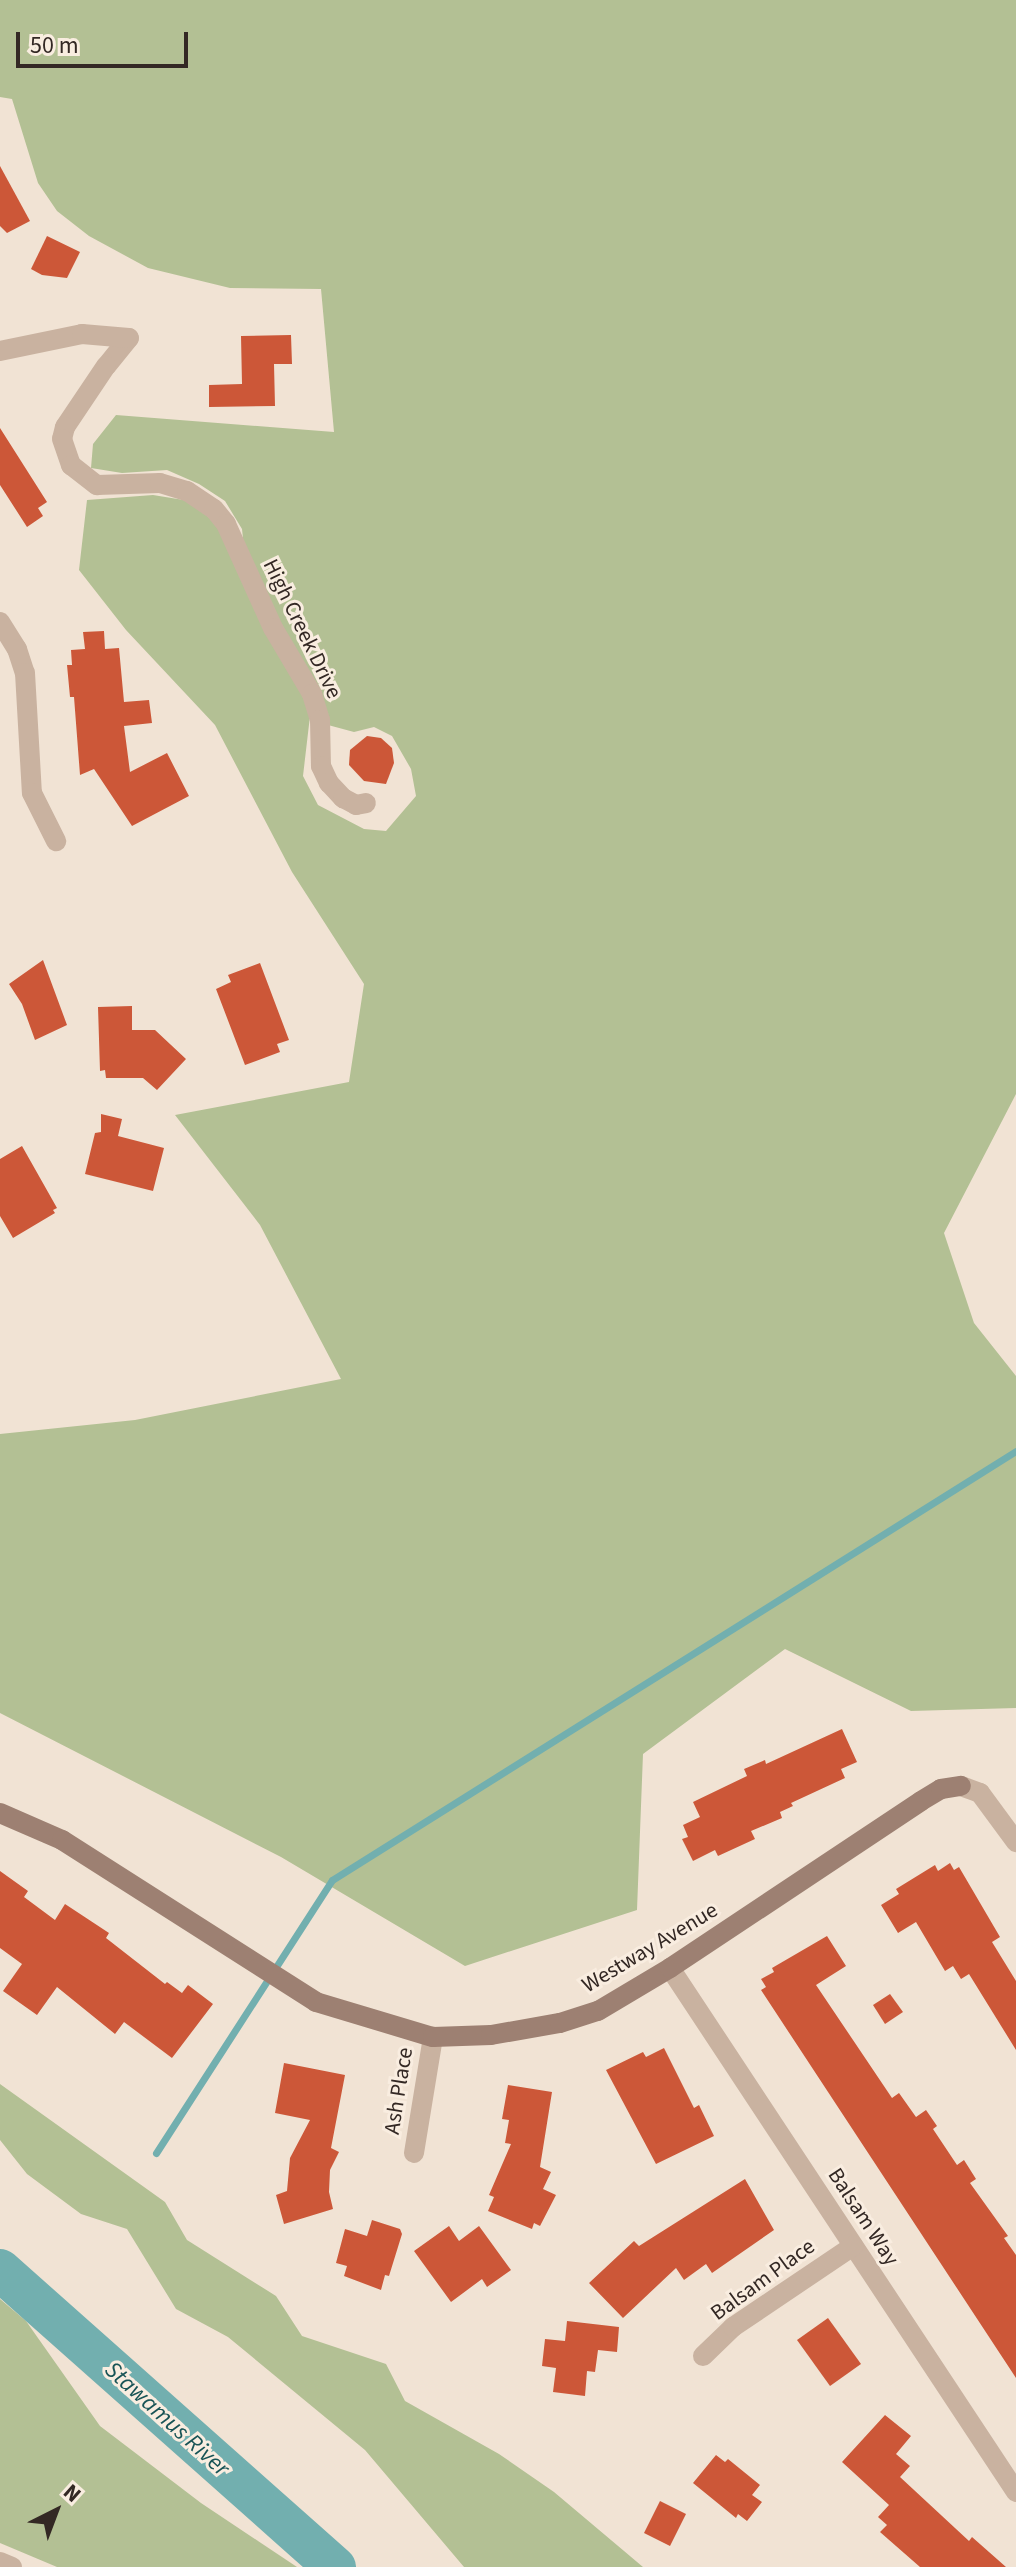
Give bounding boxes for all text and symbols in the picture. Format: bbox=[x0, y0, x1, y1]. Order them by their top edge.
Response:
scale bar bbox=[20, 16, 192, 66]
text: 50 m bbox=[30, 28, 79, 63]
street label: High Creek Drive bbox=[257, 555, 347, 703]
street label: Westway Avenue bbox=[577, 1897, 723, 1999]
street label: Ash Place bbox=[379, 2046, 419, 2136]
street label: Balsam Way bbox=[822, 2163, 904, 2271]
street label: Balsam Place bbox=[706, 2233, 820, 2327]
water label: Stawamus River bbox=[99, 2356, 235, 2482]
north arrow bbox=[16, 2471, 96, 2551]
text: N bbox=[56, 2476, 88, 2510]

